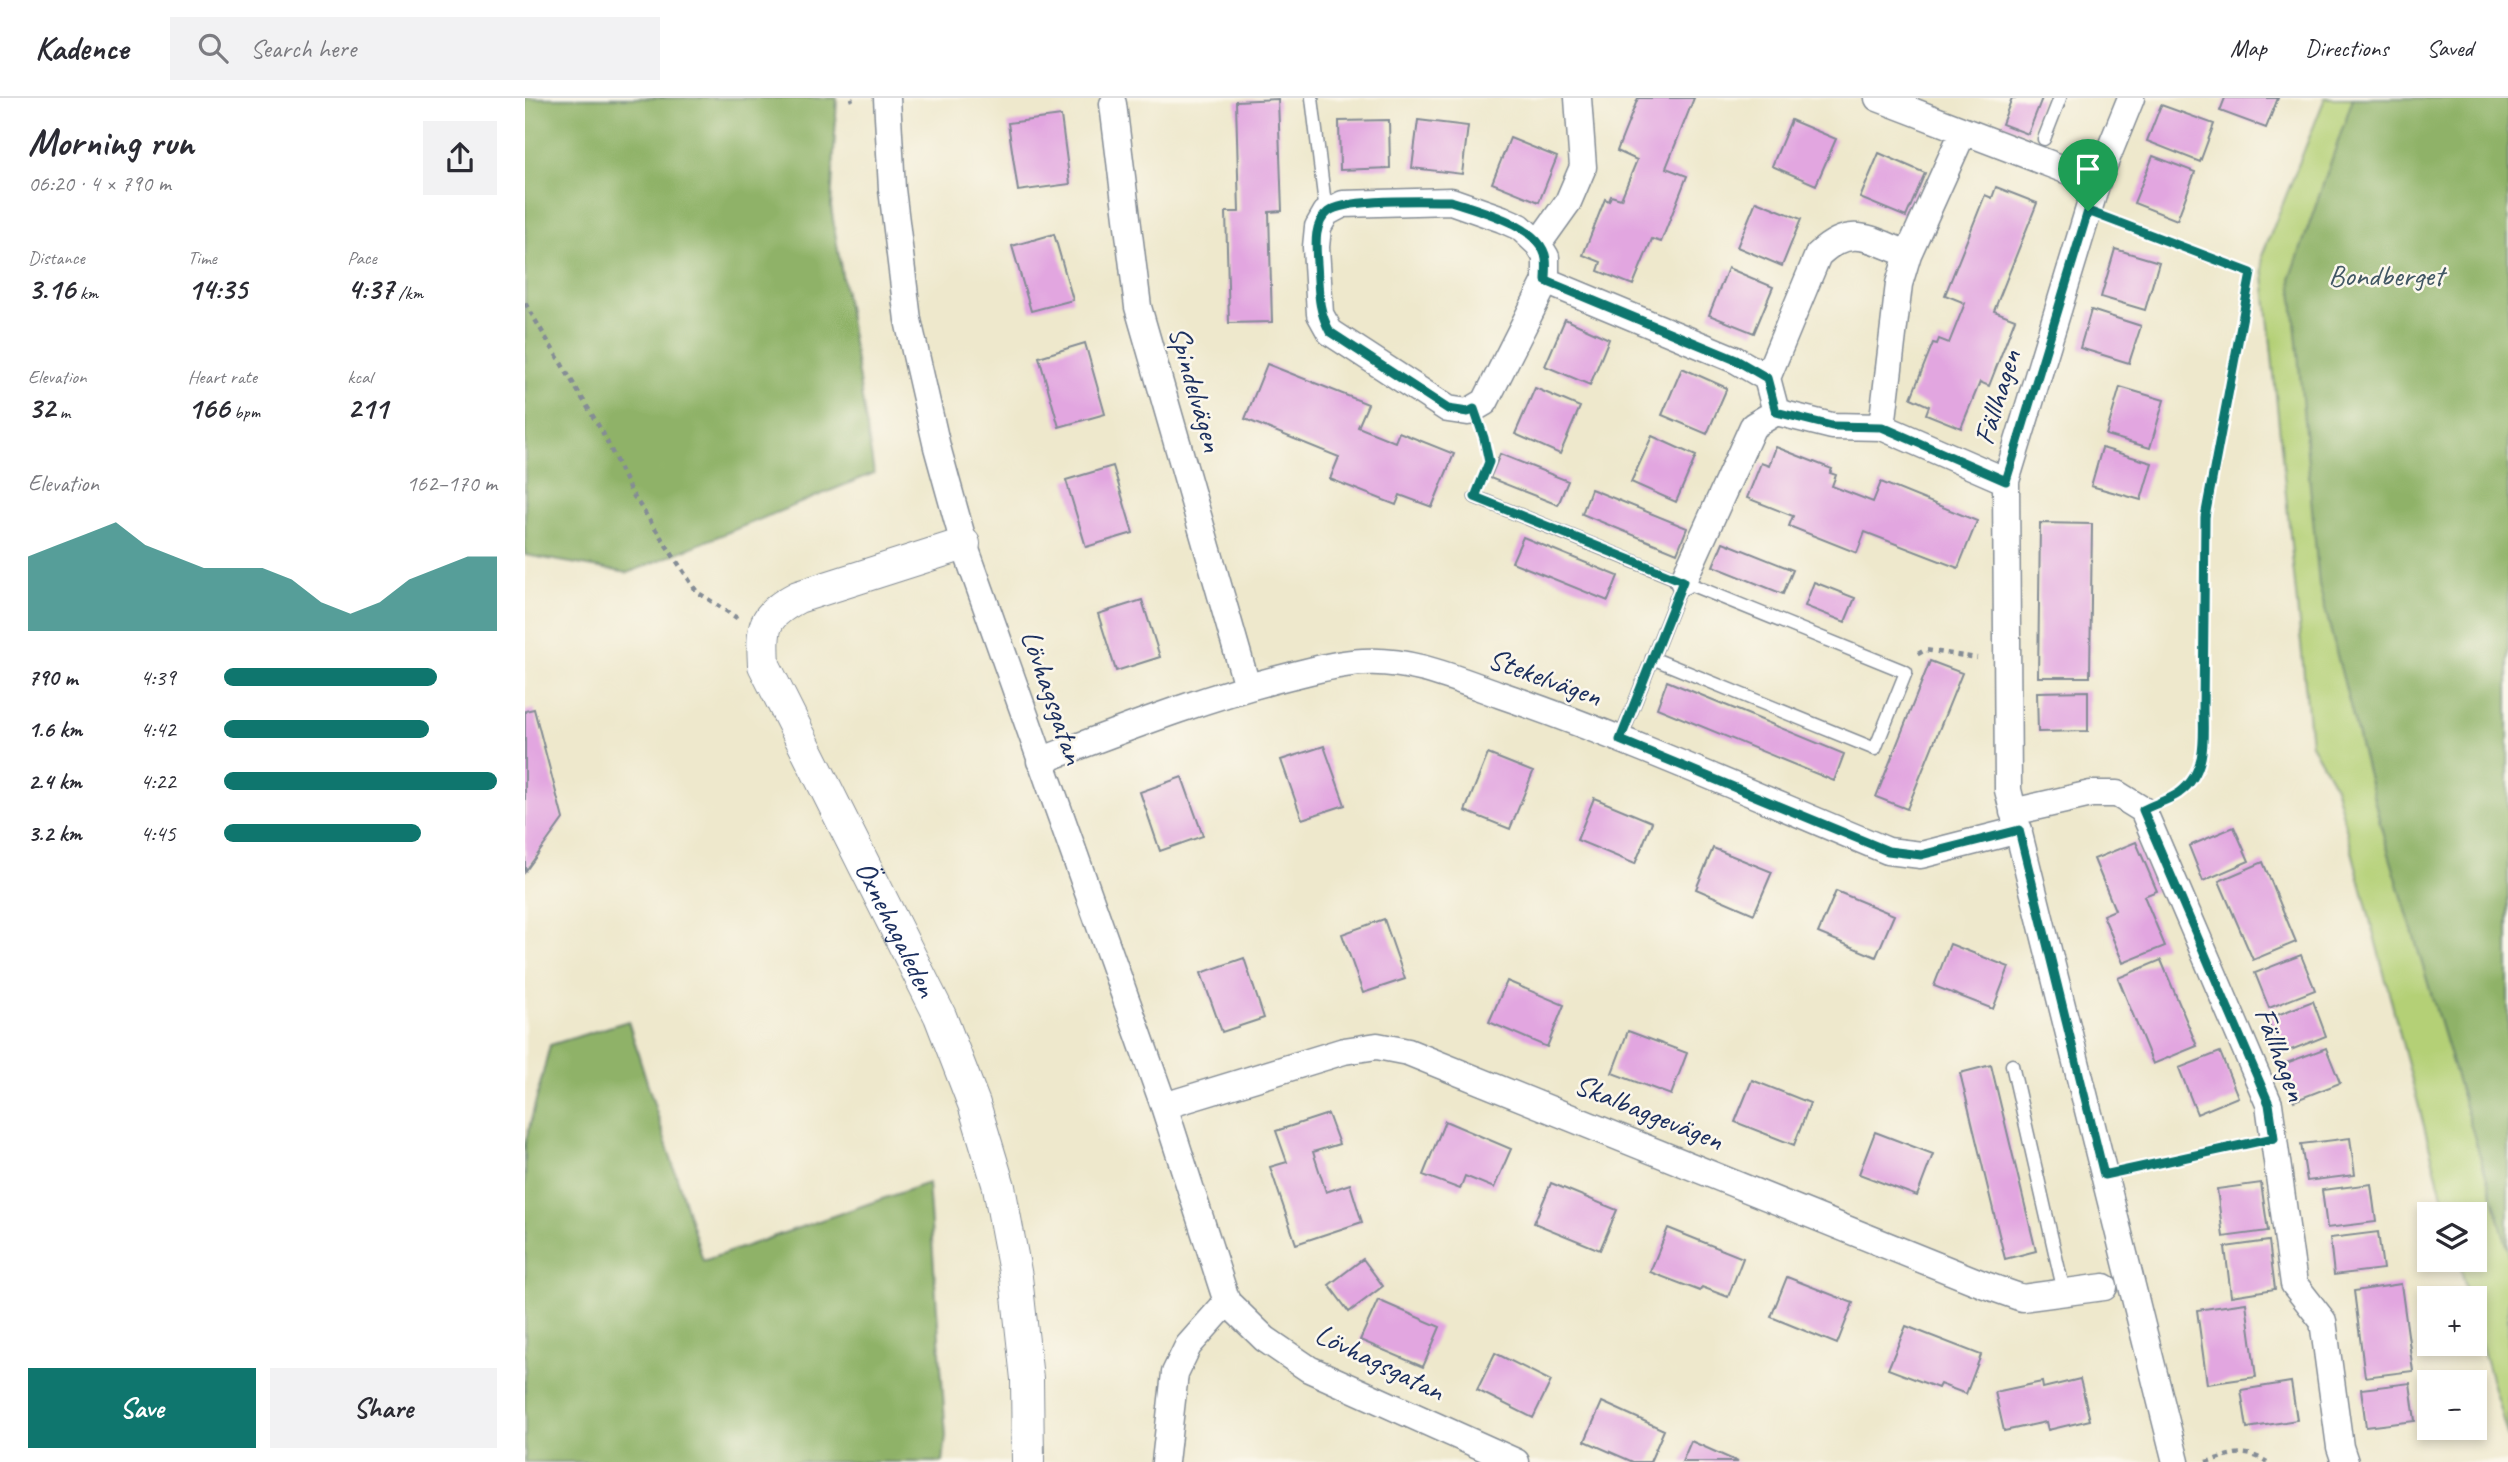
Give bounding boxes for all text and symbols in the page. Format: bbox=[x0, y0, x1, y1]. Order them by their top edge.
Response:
search box bbox=[170, 17, 660, 80]
text: Kadence bbox=[35, 27, 128, 69]
icon: search bbox=[194, 29, 232, 67]
text: Search here bbox=[250, 32, 356, 65]
text: Map bbox=[2230, 33, 2267, 63]
text: Directions bbox=[2305, 33, 2388, 63]
text: Saved bbox=[2426, 33, 2473, 63]
text: Morning run bbox=[28, 119, 194, 166]
button: share bbox=[423, 121, 497, 195]
pin bbox=[2058, 139, 2118, 211]
icon: arrive bbox=[2069, 150, 2107, 188]
text: 06:20 · 4 × 790 m bbox=[28, 169, 171, 198]
text: Distance bbox=[28, 246, 85, 270]
text: Time bbox=[188, 246, 217, 270]
text: Pace bbox=[347, 246, 377, 270]
park label: Bondberget bbox=[2328, 256, 2448, 294]
text: 3.16 bbox=[28, 270, 75, 308]
text: 14:35 bbox=[188, 270, 247, 308]
text: 4:37 bbox=[347, 270, 394, 308]
text: km bbox=[75, 281, 98, 305]
text: /km bbox=[394, 281, 423, 305]
street label: Spindelvägen bbox=[1160, 322, 1232, 457]
street label: Fällhagen bbox=[1965, 344, 2030, 449]
text: Elevation bbox=[28, 365, 86, 389]
text: Heart rate bbox=[188, 365, 257, 389]
text: kcal bbox=[347, 365, 372, 389]
text: 32 bbox=[28, 389, 55, 427]
text: 166 bbox=[188, 389, 229, 427]
text: 211 bbox=[347, 389, 388, 427]
text: m bbox=[55, 400, 70, 424]
text: bpm bbox=[229, 400, 260, 424]
text: Elevation bbox=[28, 469, 99, 498]
text: 162–170 m bbox=[406, 469, 497, 498]
street label: Lövhagsgatan bbox=[1012, 625, 1094, 770]
street label: Stekelvägen bbox=[1483, 639, 1607, 715]
text: 790 m bbox=[28, 663, 77, 692]
text: 4:39 bbox=[140, 663, 176, 692]
text: 1.6 km bbox=[28, 715, 82, 744]
text: 4:42 bbox=[140, 715, 176, 744]
text: 2.4 km bbox=[28, 767, 82, 796]
text: 4:22 bbox=[140, 767, 176, 796]
text: 3.2 km bbox=[28, 819, 82, 848]
text: 4:45 bbox=[140, 819, 176, 848]
street label: Öxnehagaleden bbox=[846, 855, 947, 1004]
street label: Fällhagen bbox=[2246, 1002, 2316, 1107]
street label: Skalbaggevägen bbox=[1569, 1065, 1729, 1159]
map controls bbox=[2417, 1202, 2487, 1440]
button: layers bbox=[2417, 1202, 2487, 1272]
button: + bbox=[2417, 1286, 2487, 1356]
street label: Lövhagsgatan bbox=[1309, 1314, 1452, 1410]
button: Save bbox=[28, 1368, 256, 1448]
button: Share bbox=[270, 1368, 497, 1448]
button: − bbox=[2417, 1370, 2487, 1440]

